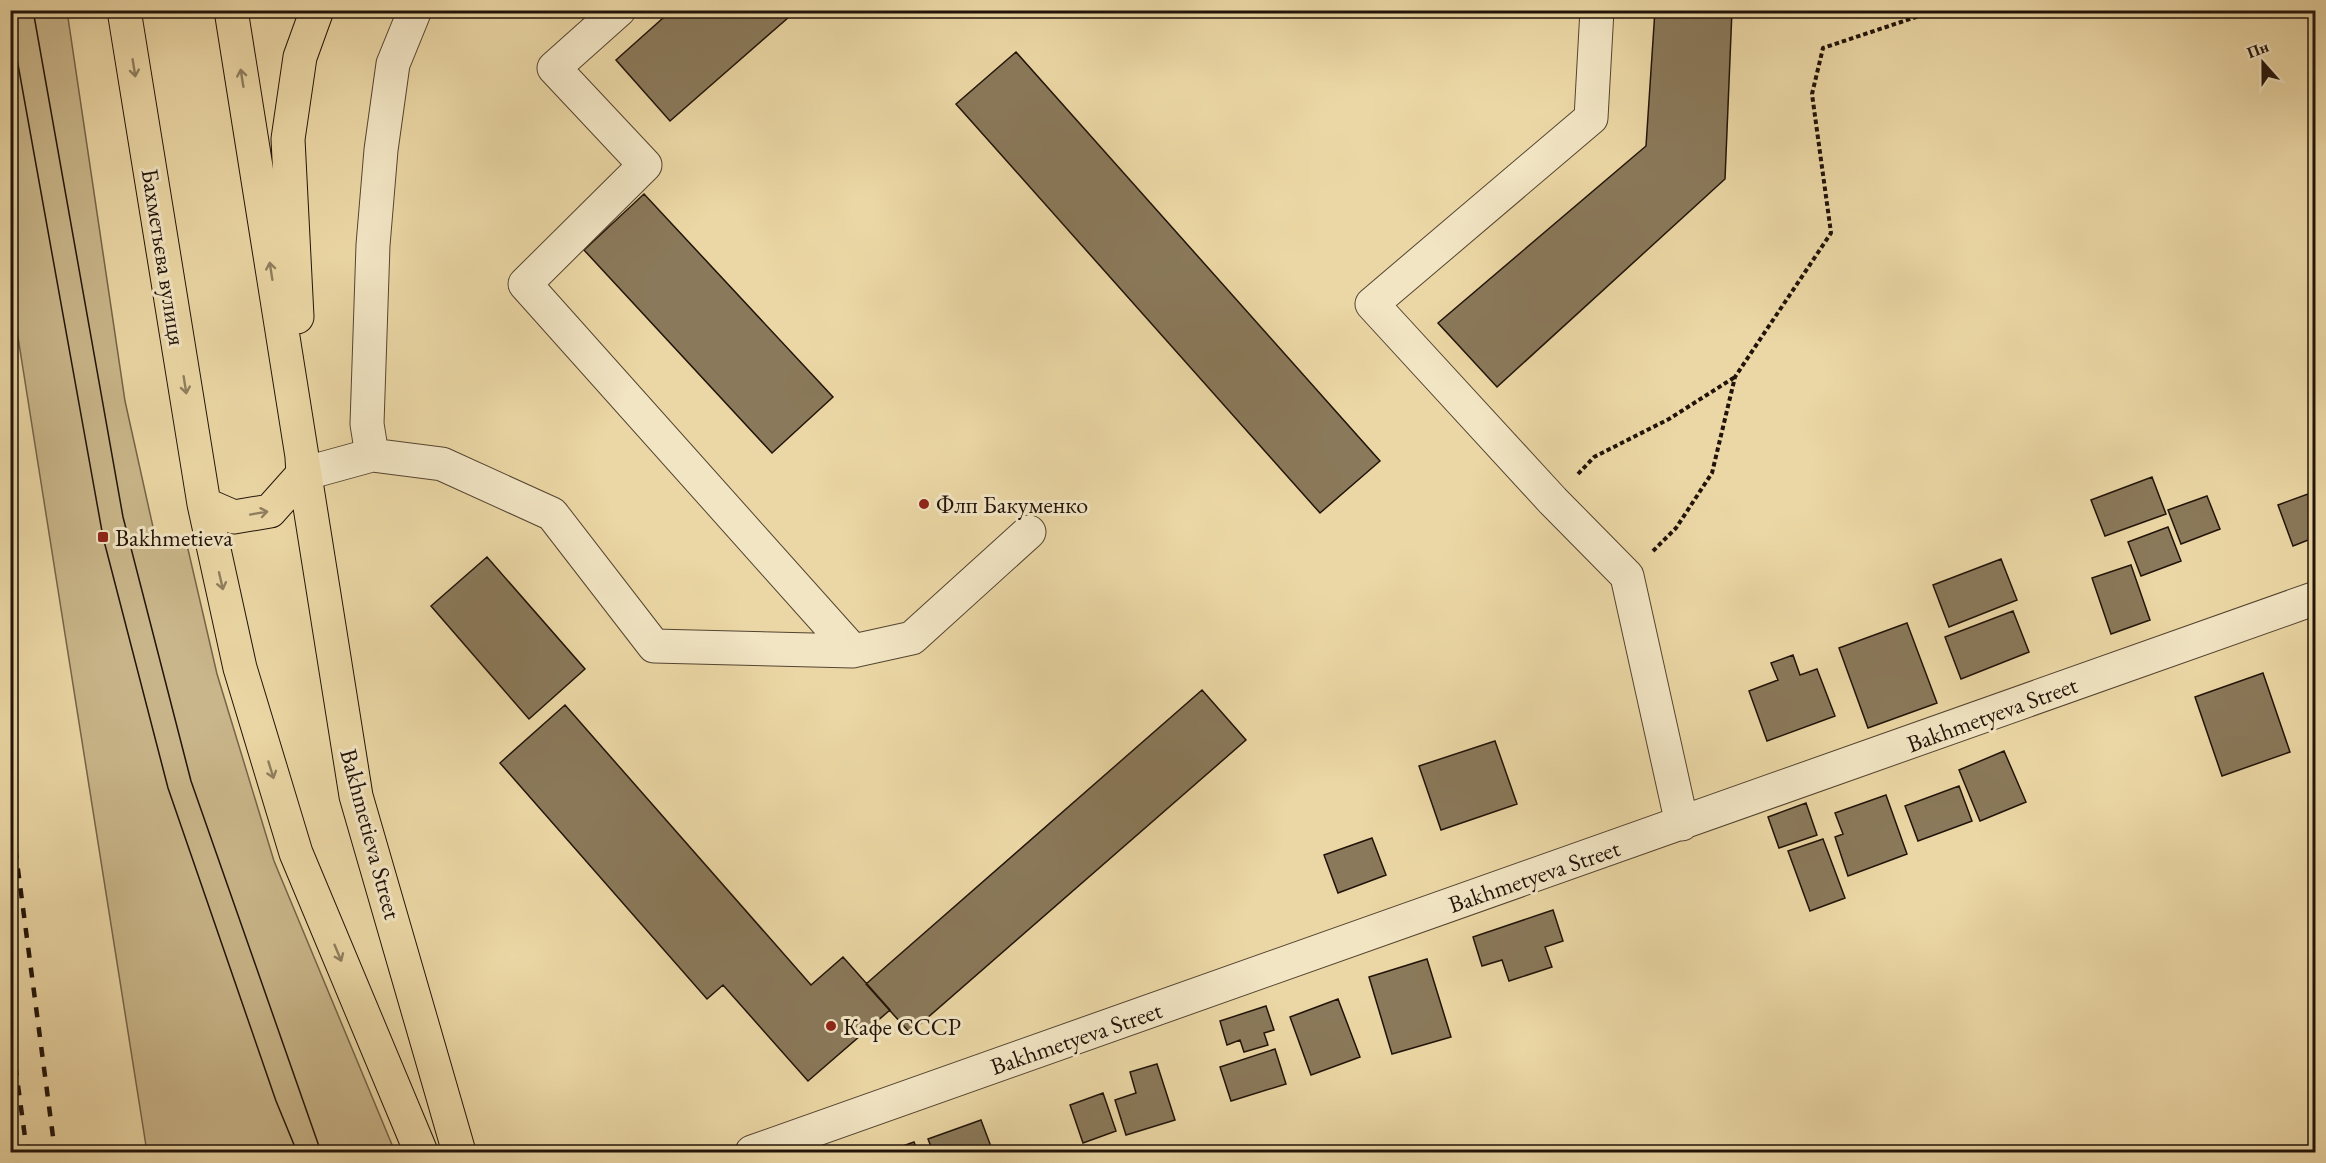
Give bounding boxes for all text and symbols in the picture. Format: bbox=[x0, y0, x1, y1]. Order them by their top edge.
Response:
north arrow bbox=[2233, 33, 2293, 93]
text: Пн bbox=[2244, 36, 2272, 63]
one-way arrow bbox=[128, 58, 139, 78]
one-way arrow bbox=[236, 69, 247, 89]
street label: Бахметьєва вулиця bbox=[135, 166, 193, 348]
one-way arrow bbox=[266, 262, 277, 281]
one-way arrow bbox=[179, 375, 190, 395]
place label: Флп Бакуменко bbox=[936, 489, 1088, 520]
marker: Флп Бакуменко bbox=[917, 497, 931, 511]
one-way arrow bbox=[249, 507, 269, 518]
place label: Bakhmetieva bbox=[115, 522, 233, 553]
marker: Bakhmetieva bbox=[96, 530, 110, 544]
one-way arrow bbox=[216, 571, 227, 590]
street label: Bakhmetyeva Street bbox=[1902, 669, 2082, 759]
street label: Bakhmetieva Street bbox=[333, 745, 409, 923]
one-way arrow bbox=[266, 760, 277, 779]
street label: Bakhmetyeva Street bbox=[1444, 832, 1624, 920]
one-way arrow bbox=[333, 943, 344, 961]
street label: Bakhmetyeva Street bbox=[986, 994, 1166, 1082]
place label: Кафе СССР bbox=[843, 1011, 961, 1042]
marker: Кафе СССР bbox=[824, 1019, 838, 1033]

